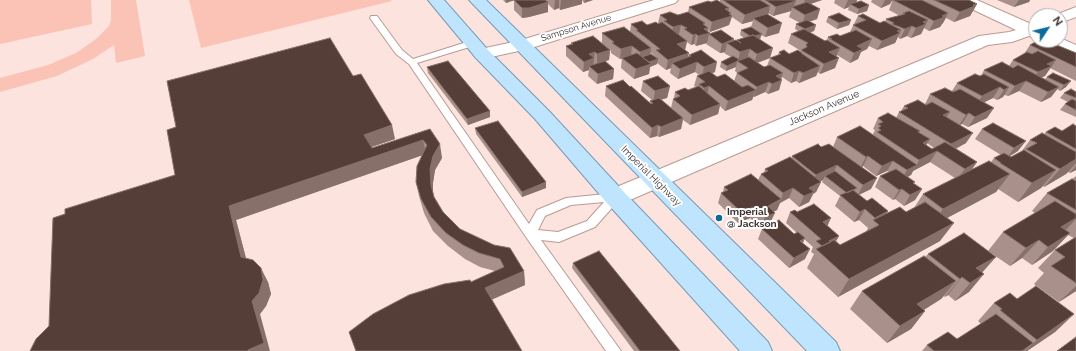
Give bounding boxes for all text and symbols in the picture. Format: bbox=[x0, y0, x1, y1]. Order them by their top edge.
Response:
north arrow bbox=[1028, 8, 1068, 48]
street label: Sampson Avenue bbox=[540, 12, 612, 44]
text: N bbox=[1050, 14, 1065, 29]
street label: Jackson Avenue bbox=[787, 88, 861, 128]
street label: Imperial Highway bbox=[618, 143, 684, 209]
place label: Imperial @ Jackson bbox=[727, 206, 777, 230]
marker: Imperial @ Jackson bbox=[714, 213, 724, 223]

